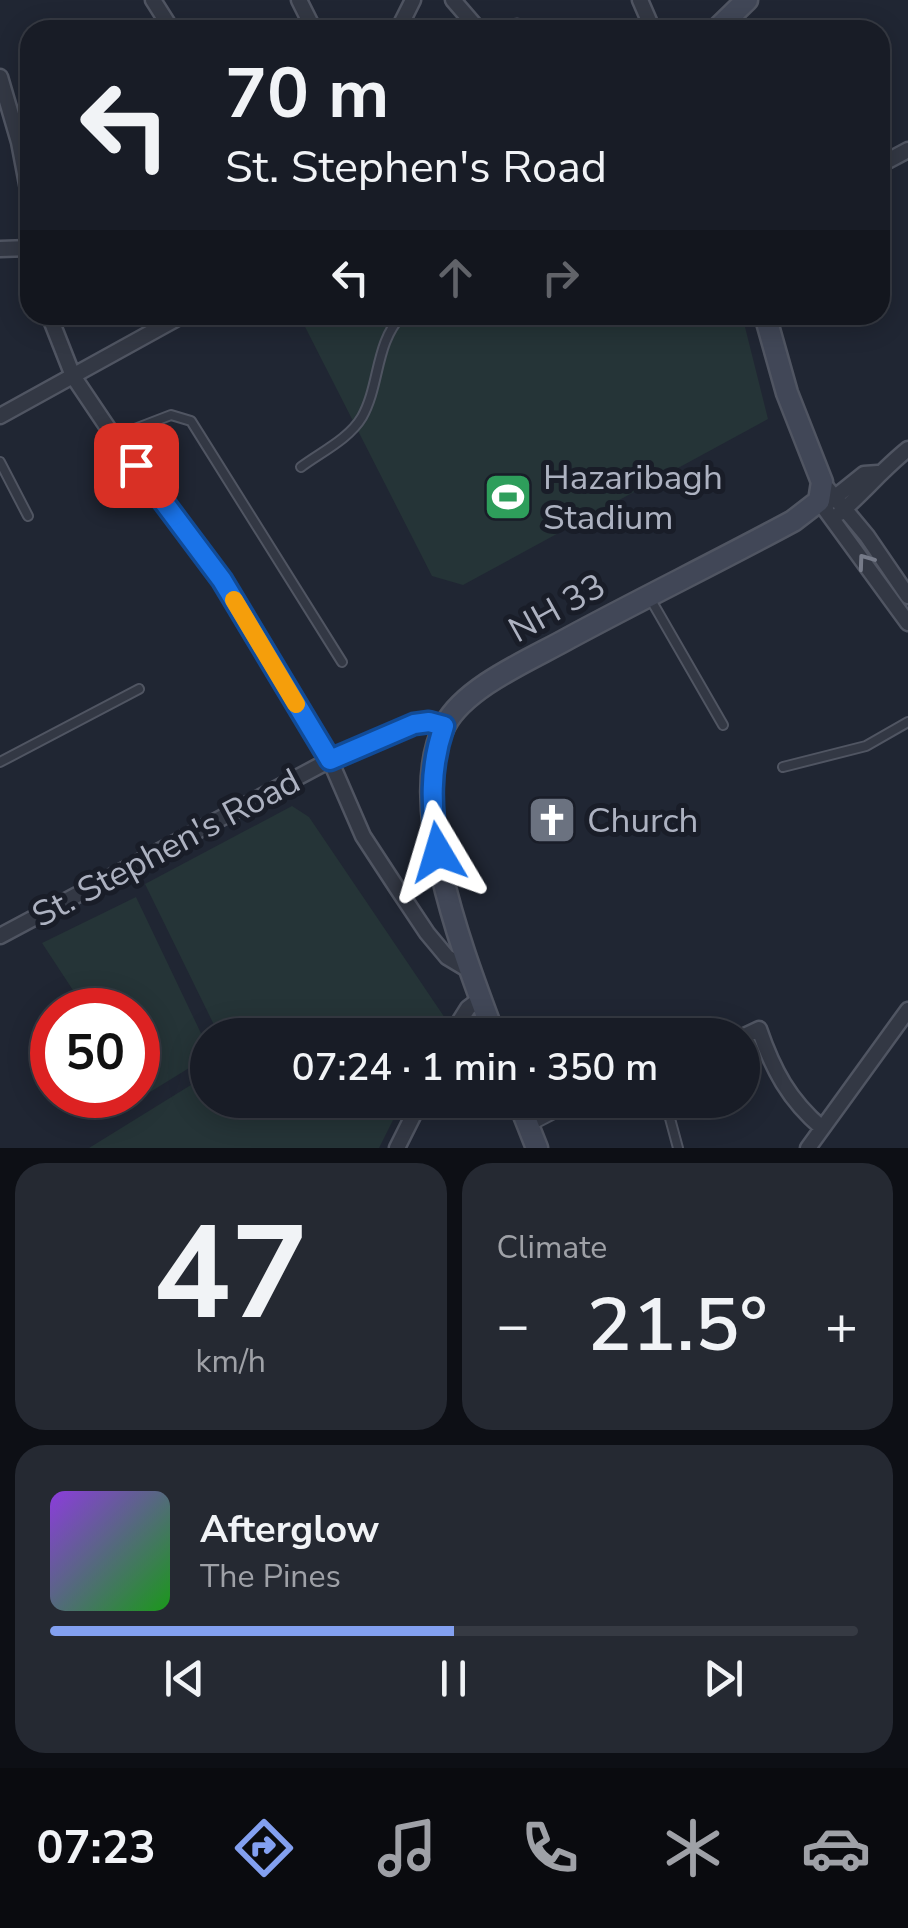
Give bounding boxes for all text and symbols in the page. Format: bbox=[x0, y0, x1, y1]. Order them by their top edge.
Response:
text: 70 m bbox=[225, 46, 389, 142]
icon: left bbox=[60, 60, 190, 190]
text: St. Stephen's Road bbox=[225, 137, 607, 198]
icon: left bbox=[323, 250, 378, 305]
icon: ahead bbox=[428, 250, 483, 305]
icon: right bbox=[533, 250, 588, 305]
pin bbox=[94, 423, 179, 508]
icon: arrive bbox=[109, 438, 164, 493]
place label: Hazaribagh Stadium bbox=[543, 454, 723, 541]
sports icon: Hazaribagh Stadium bbox=[482, 471, 534, 523]
one-way arrow bbox=[859, 554, 877, 572]
street label: NH 33 bbox=[500, 562, 614, 654]
street label: St. Stephen's Road bbox=[24, 758, 308, 938]
church icon: Church bbox=[526, 794, 578, 846]
place label: Church bbox=[587, 797, 698, 844]
position arrow bbox=[386, 800, 490, 904]
speed limit sign: 50 bbox=[30, 988, 160, 1118]
text: 07:24 · 1 min · 350 m bbox=[292, 1042, 658, 1093]
text: 47 bbox=[153, 1186, 309, 1363]
text: Climate bbox=[497, 1226, 607, 1269]
text: 21.5° bbox=[587, 1274, 768, 1376]
text: − bbox=[497, 1288, 530, 1363]
text: + bbox=[825, 1288, 858, 1363]
text: km/h bbox=[195, 1340, 266, 1383]
text: Afterglow bbox=[200, 1504, 379, 1555]
text: The Pines bbox=[200, 1555, 341, 1598]
icon: previous bbox=[157, 1651, 212, 1706]
icon: pause bbox=[426, 1651, 481, 1706]
icon: next bbox=[696, 1651, 751, 1706]
icon: directions bbox=[229, 1813, 299, 1883]
icon: music bbox=[372, 1813, 442, 1883]
icon: phone bbox=[515, 1813, 585, 1883]
icon: climate bbox=[658, 1813, 728, 1883]
icon: car bbox=[801, 1813, 871, 1883]
text: 07:23 bbox=[37, 1818, 156, 1879]

